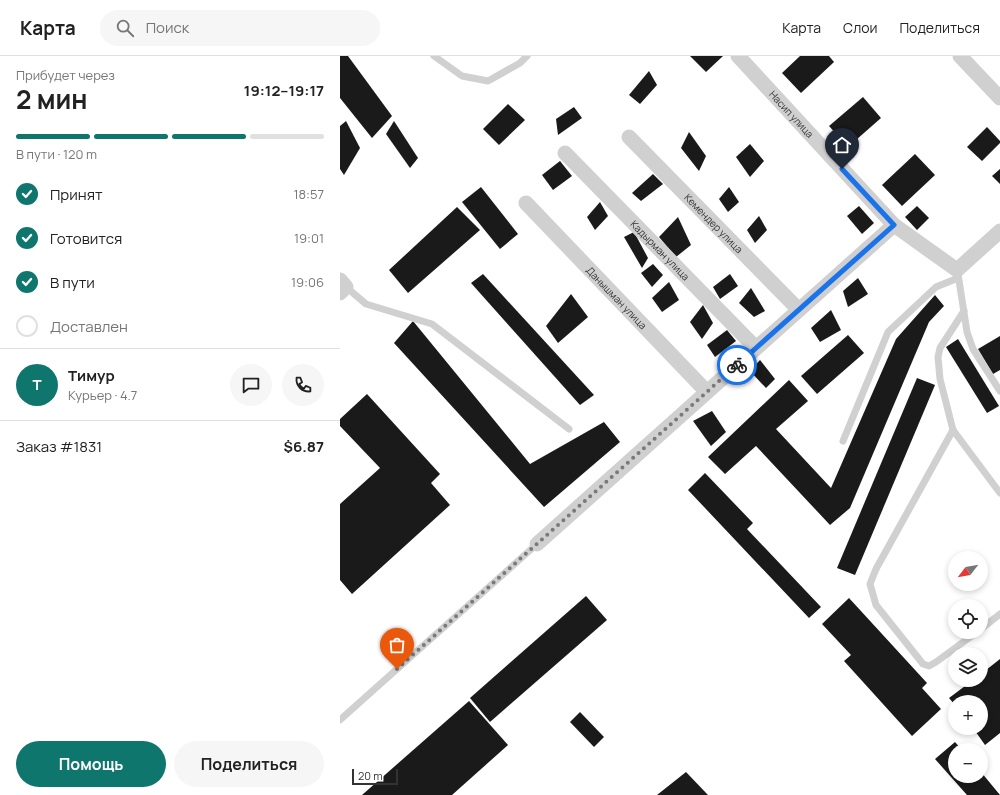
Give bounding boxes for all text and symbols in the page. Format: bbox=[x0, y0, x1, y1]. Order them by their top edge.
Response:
search box bbox=[100, 10, 380, 46]
text: Карта bbox=[20, 15, 76, 41]
icon: search bbox=[114, 17, 136, 39]
text: Поиск bbox=[146, 17, 189, 38]
text: Карта bbox=[782, 18, 821, 37]
text: Слои bbox=[843, 18, 877, 37]
text: Поделиться bbox=[899, 18, 980, 37]
text: Прибудет через bbox=[16, 66, 115, 84]
text: 19:12–19:17 bbox=[244, 80, 324, 101]
text: 2 мин bbox=[16, 81, 88, 117]
street label: Насип улица bbox=[766, 87, 817, 141]
pin bbox=[825, 128, 859, 169]
icon: home bbox=[831, 134, 853, 156]
text: В пути · 120 m bbox=[16, 145, 97, 163]
icon: check bbox=[16, 183, 38, 205]
text: Принят bbox=[50, 184, 103, 205]
text: 18:57 bbox=[293, 185, 324, 203]
street label: Кемендер улица bbox=[681, 191, 746, 256]
street label: Кадырман улица bbox=[628, 217, 693, 283]
icon: check bbox=[16, 227, 38, 249]
text: Готовится bbox=[50, 228, 122, 249]
text: 19:01 bbox=[294, 229, 324, 247]
street label: Данышман улица bbox=[583, 263, 650, 332]
icon: check bbox=[16, 271, 38, 293]
text: В пути bbox=[50, 272, 95, 293]
text: 19:06 bbox=[291, 273, 324, 291]
text: Доставлен bbox=[50, 316, 128, 337]
courier bbox=[717, 345, 757, 385]
icon: bike bbox=[726, 354, 748, 376]
button: chat bbox=[230, 364, 272, 406]
button: phone bbox=[282, 364, 324, 406]
text: Тимур bbox=[68, 365, 115, 386]
text: Т bbox=[32, 374, 42, 395]
text: Курьер · 4.7 bbox=[68, 386, 137, 404]
text: Заказ #1831 bbox=[16, 436, 102, 457]
text: $6.87 bbox=[284, 436, 324, 457]
north arrow bbox=[948, 551, 988, 591]
map controls bbox=[948, 551, 988, 783]
button: locate bbox=[948, 599, 988, 639]
pin bbox=[380, 628, 414, 669]
icon: bag bbox=[386, 634, 408, 656]
button: layers bbox=[948, 647, 988, 687]
button: + bbox=[948, 695, 988, 735]
button: Помощь bbox=[16, 741, 166, 787]
button: Поделиться bbox=[174, 741, 324, 787]
button: − bbox=[948, 743, 988, 783]
scale bar bbox=[352, 767, 398, 786]
text: 20 m bbox=[358, 768, 383, 783]

